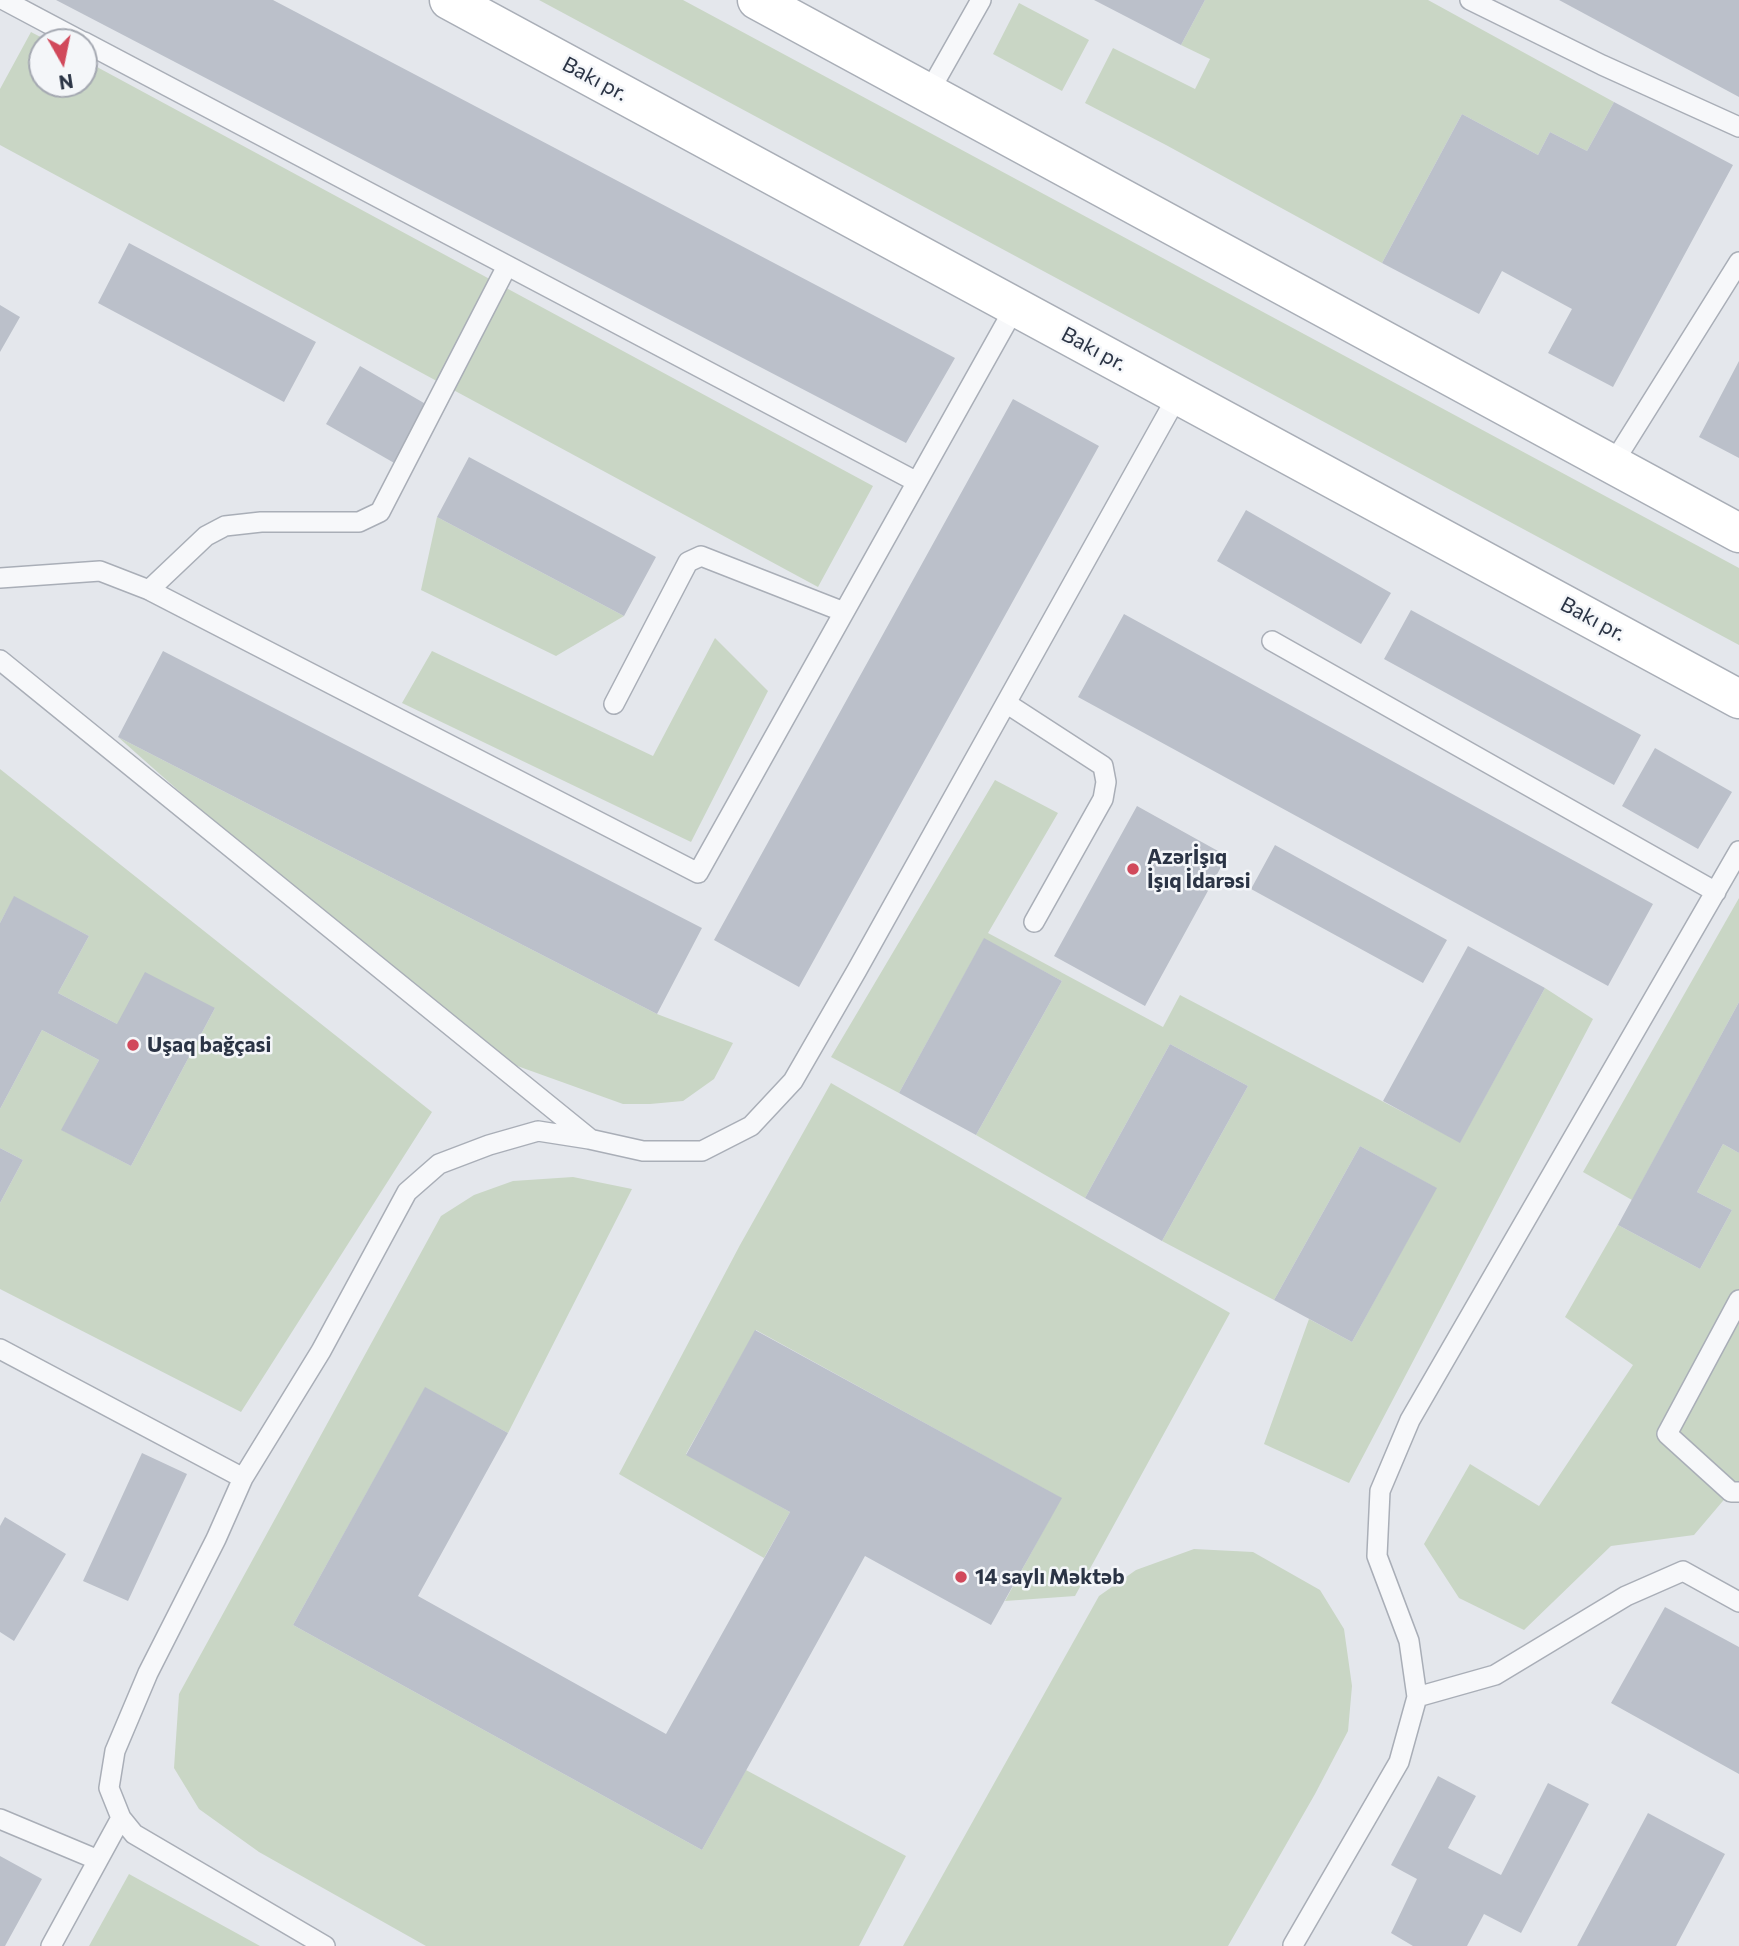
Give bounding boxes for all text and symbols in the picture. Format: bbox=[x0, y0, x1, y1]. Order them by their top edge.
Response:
north arrow bbox=[28, 28, 98, 98]
street label: Bakı pr. bbox=[558, 51, 632, 107]
text: N bbox=[57, 70, 75, 95]
street label: Bakı pr. bbox=[1057, 321, 1131, 377]
street label: Bakı pr. bbox=[1556, 591, 1630, 647]
place label: Azərİşıq İşıq İdarəsi bbox=[1147, 844, 1250, 894]
marker: Azərİşıq İşıq İdarəsi bbox=[1125, 861, 1141, 877]
place label: Uşaq bağçasi bbox=[147, 1032, 271, 1058]
marker: Uşaq bağçasi bbox=[125, 1037, 141, 1053]
place label: 14 saylı Məktəb bbox=[975, 1564, 1125, 1590]
marker: 14 saylı Məktəb bbox=[953, 1569, 969, 1585]

